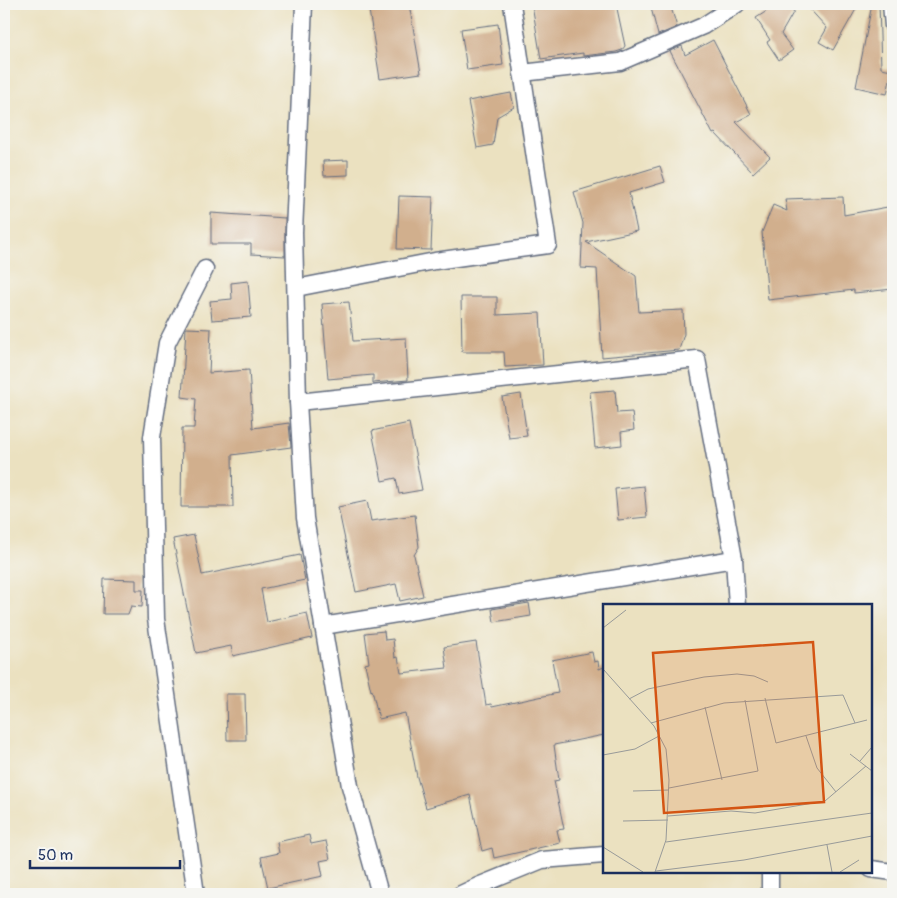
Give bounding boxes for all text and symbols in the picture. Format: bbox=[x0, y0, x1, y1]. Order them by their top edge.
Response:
inset map bbox=[603, 604, 872, 873]
scale bar bbox=[30, 838, 180, 870]
text: 50 m bbox=[38, 846, 73, 865]

